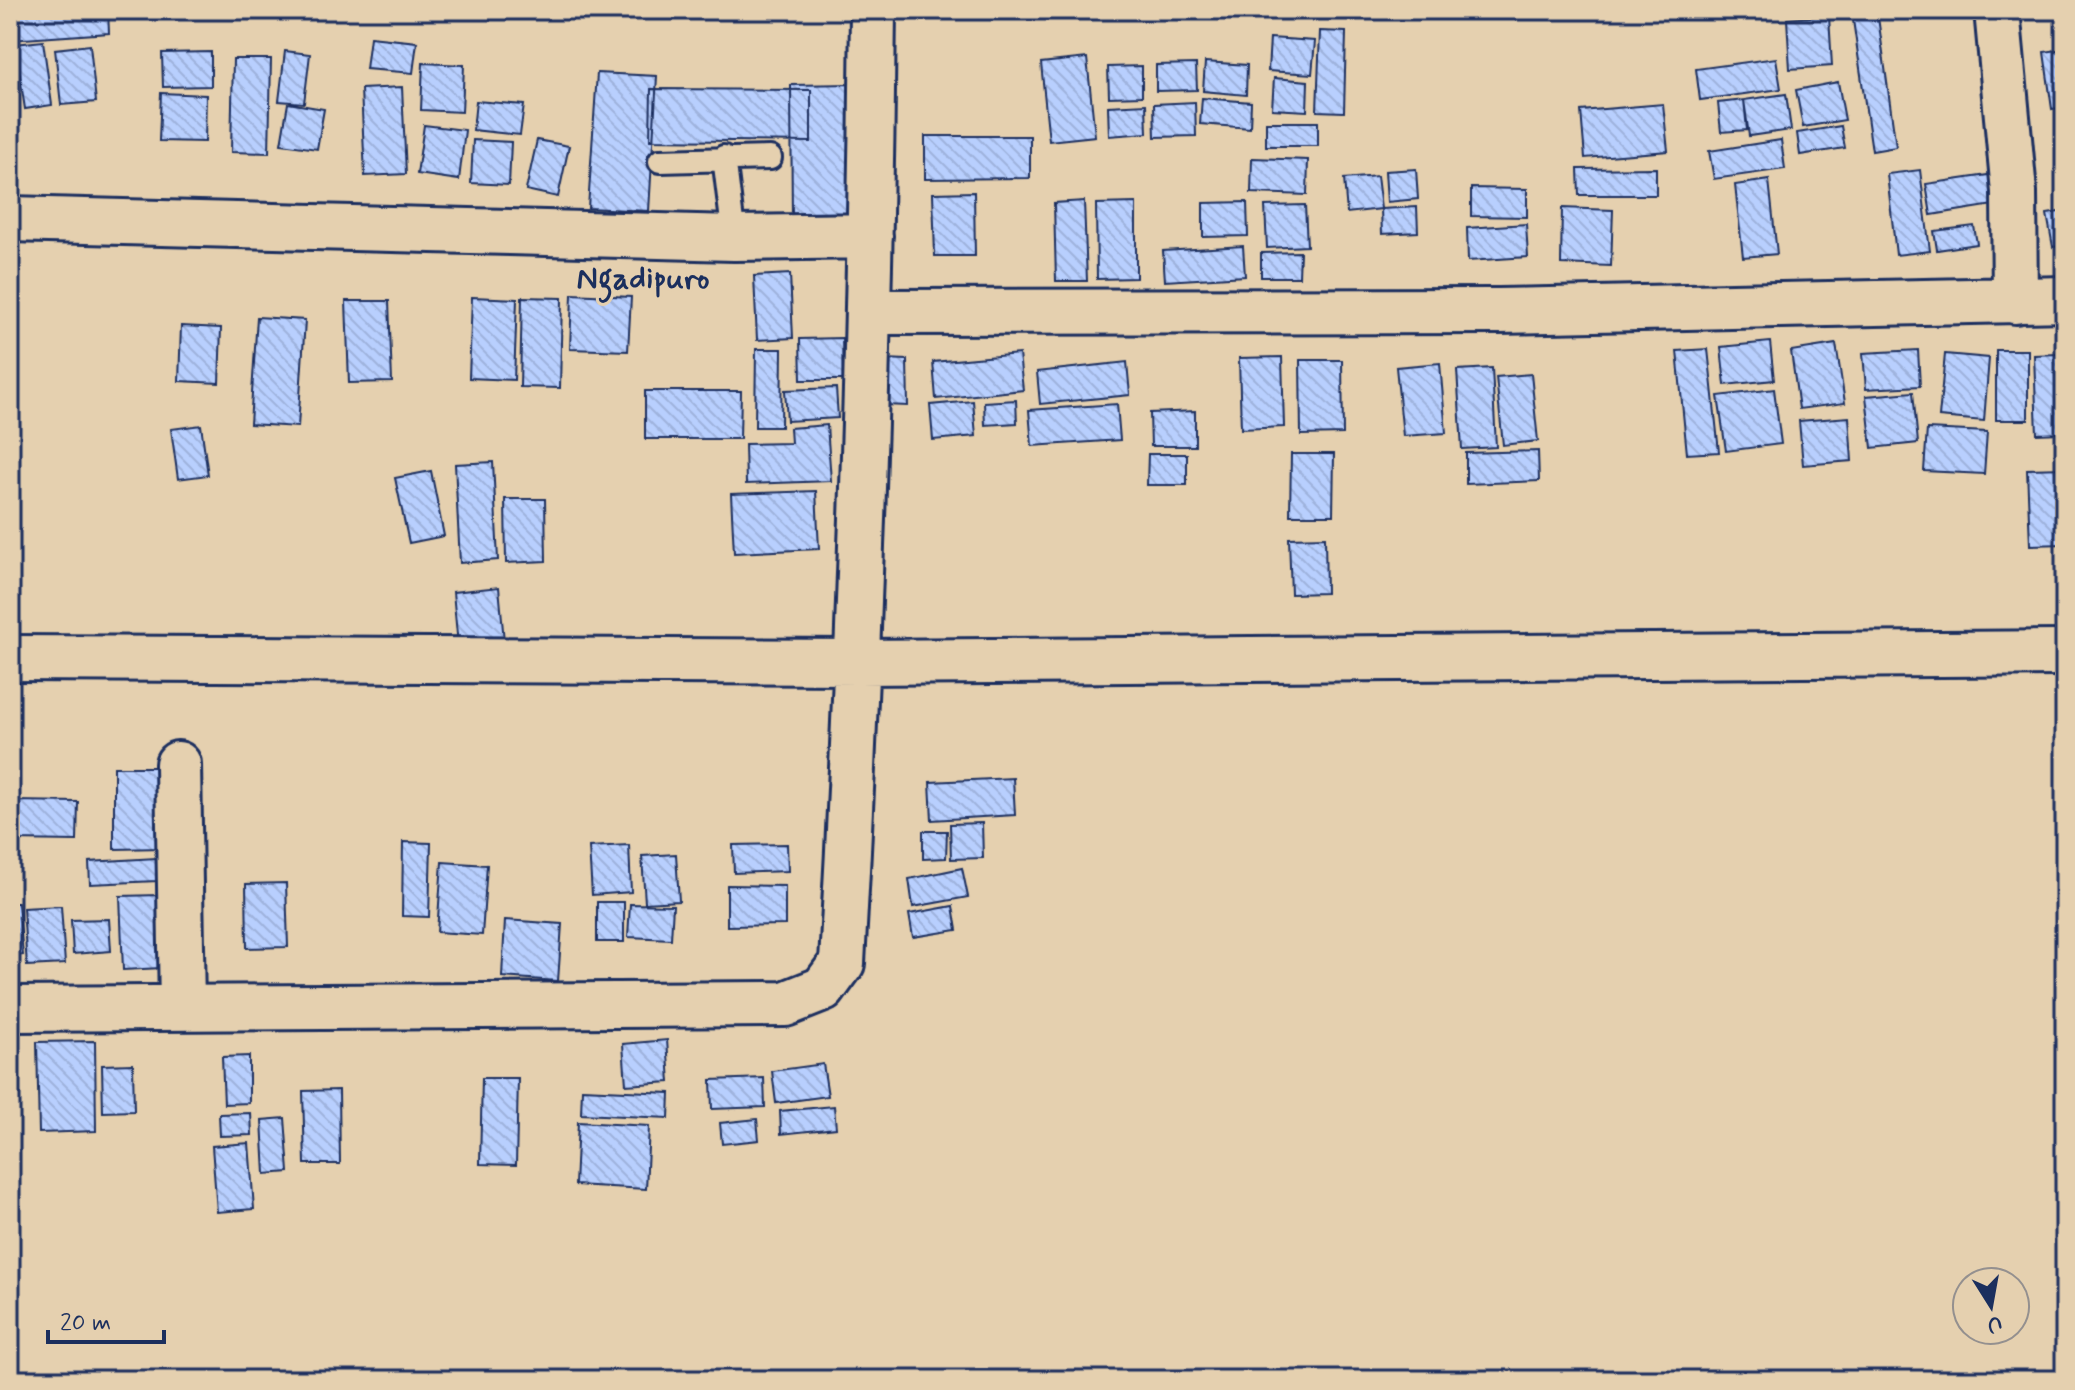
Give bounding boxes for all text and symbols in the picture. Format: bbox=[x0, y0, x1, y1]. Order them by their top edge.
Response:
district label: Ngadipuro bbox=[577, 258, 709, 304]
north arrow bbox=[1951, 1266, 2031, 1346]
scale bar bbox=[48, 1294, 164, 1344]
text: 20 m bbox=[60, 1308, 111, 1339]
text: U bbox=[1985, 1309, 2004, 1339]

